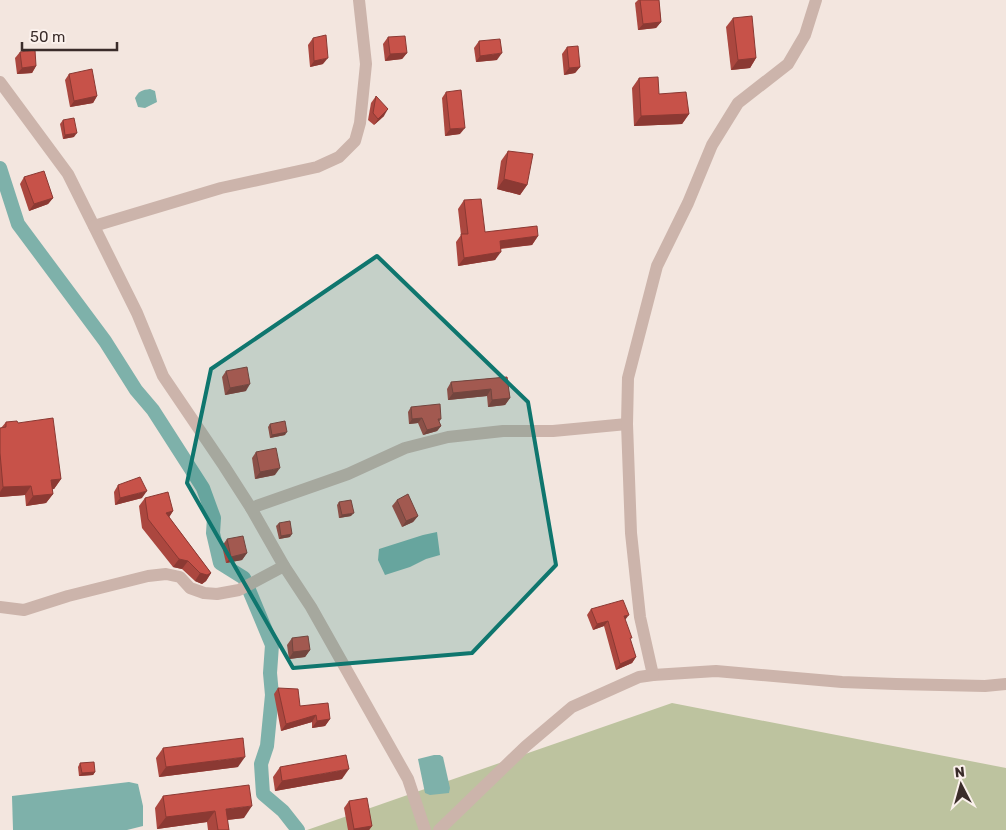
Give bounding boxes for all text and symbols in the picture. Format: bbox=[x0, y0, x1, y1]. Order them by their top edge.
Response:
scale bar bbox=[22, 20, 118, 52]
text: 50 m bbox=[30, 28, 65, 46]
north arrow bbox=[936, 760, 986, 810]
text: N bbox=[954, 764, 966, 782]

